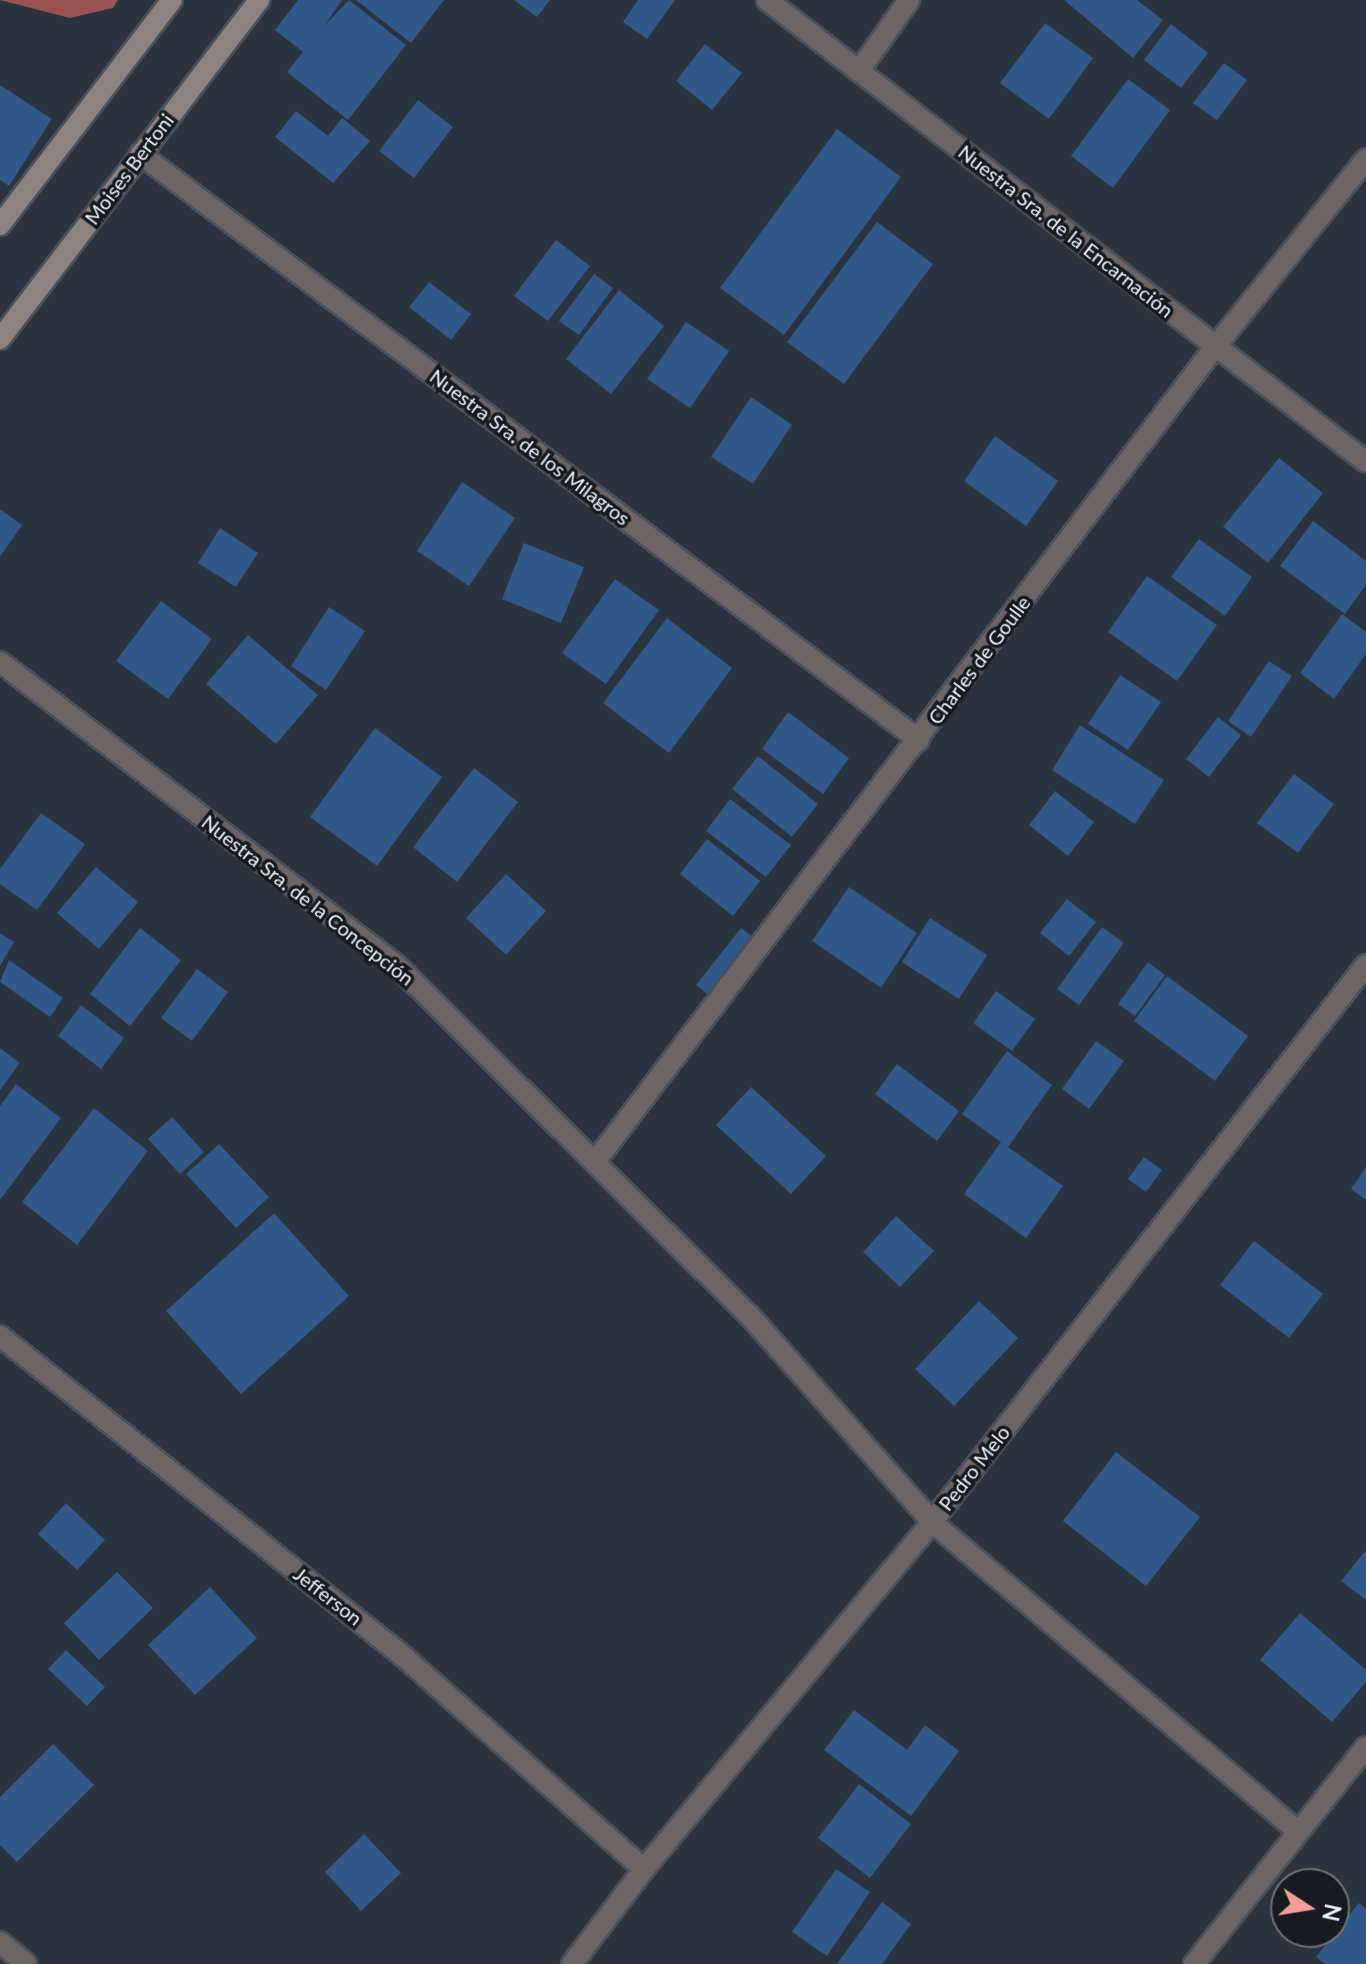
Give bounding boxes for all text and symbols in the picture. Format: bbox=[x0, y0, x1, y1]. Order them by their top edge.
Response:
street label: Moises Bertoni bbox=[80, 109, 178, 229]
street label: Nuestra Sra. de la Encarnación bbox=[954, 140, 1178, 322]
street label: Nuestra Sra. de los Milagros bbox=[425, 364, 635, 530]
street label: Charles de Goulle bbox=[923, 591, 1035, 729]
street label: Nuestra Sra. de la Concepción bbox=[197, 810, 419, 990]
street label: Pedro Melo bbox=[933, 1421, 1015, 1515]
street label: Jefferson bbox=[289, 1562, 367, 1630]
north arrow bbox=[1270, 1868, 1350, 1948]
text: N bbox=[1317, 1902, 1347, 1924]

